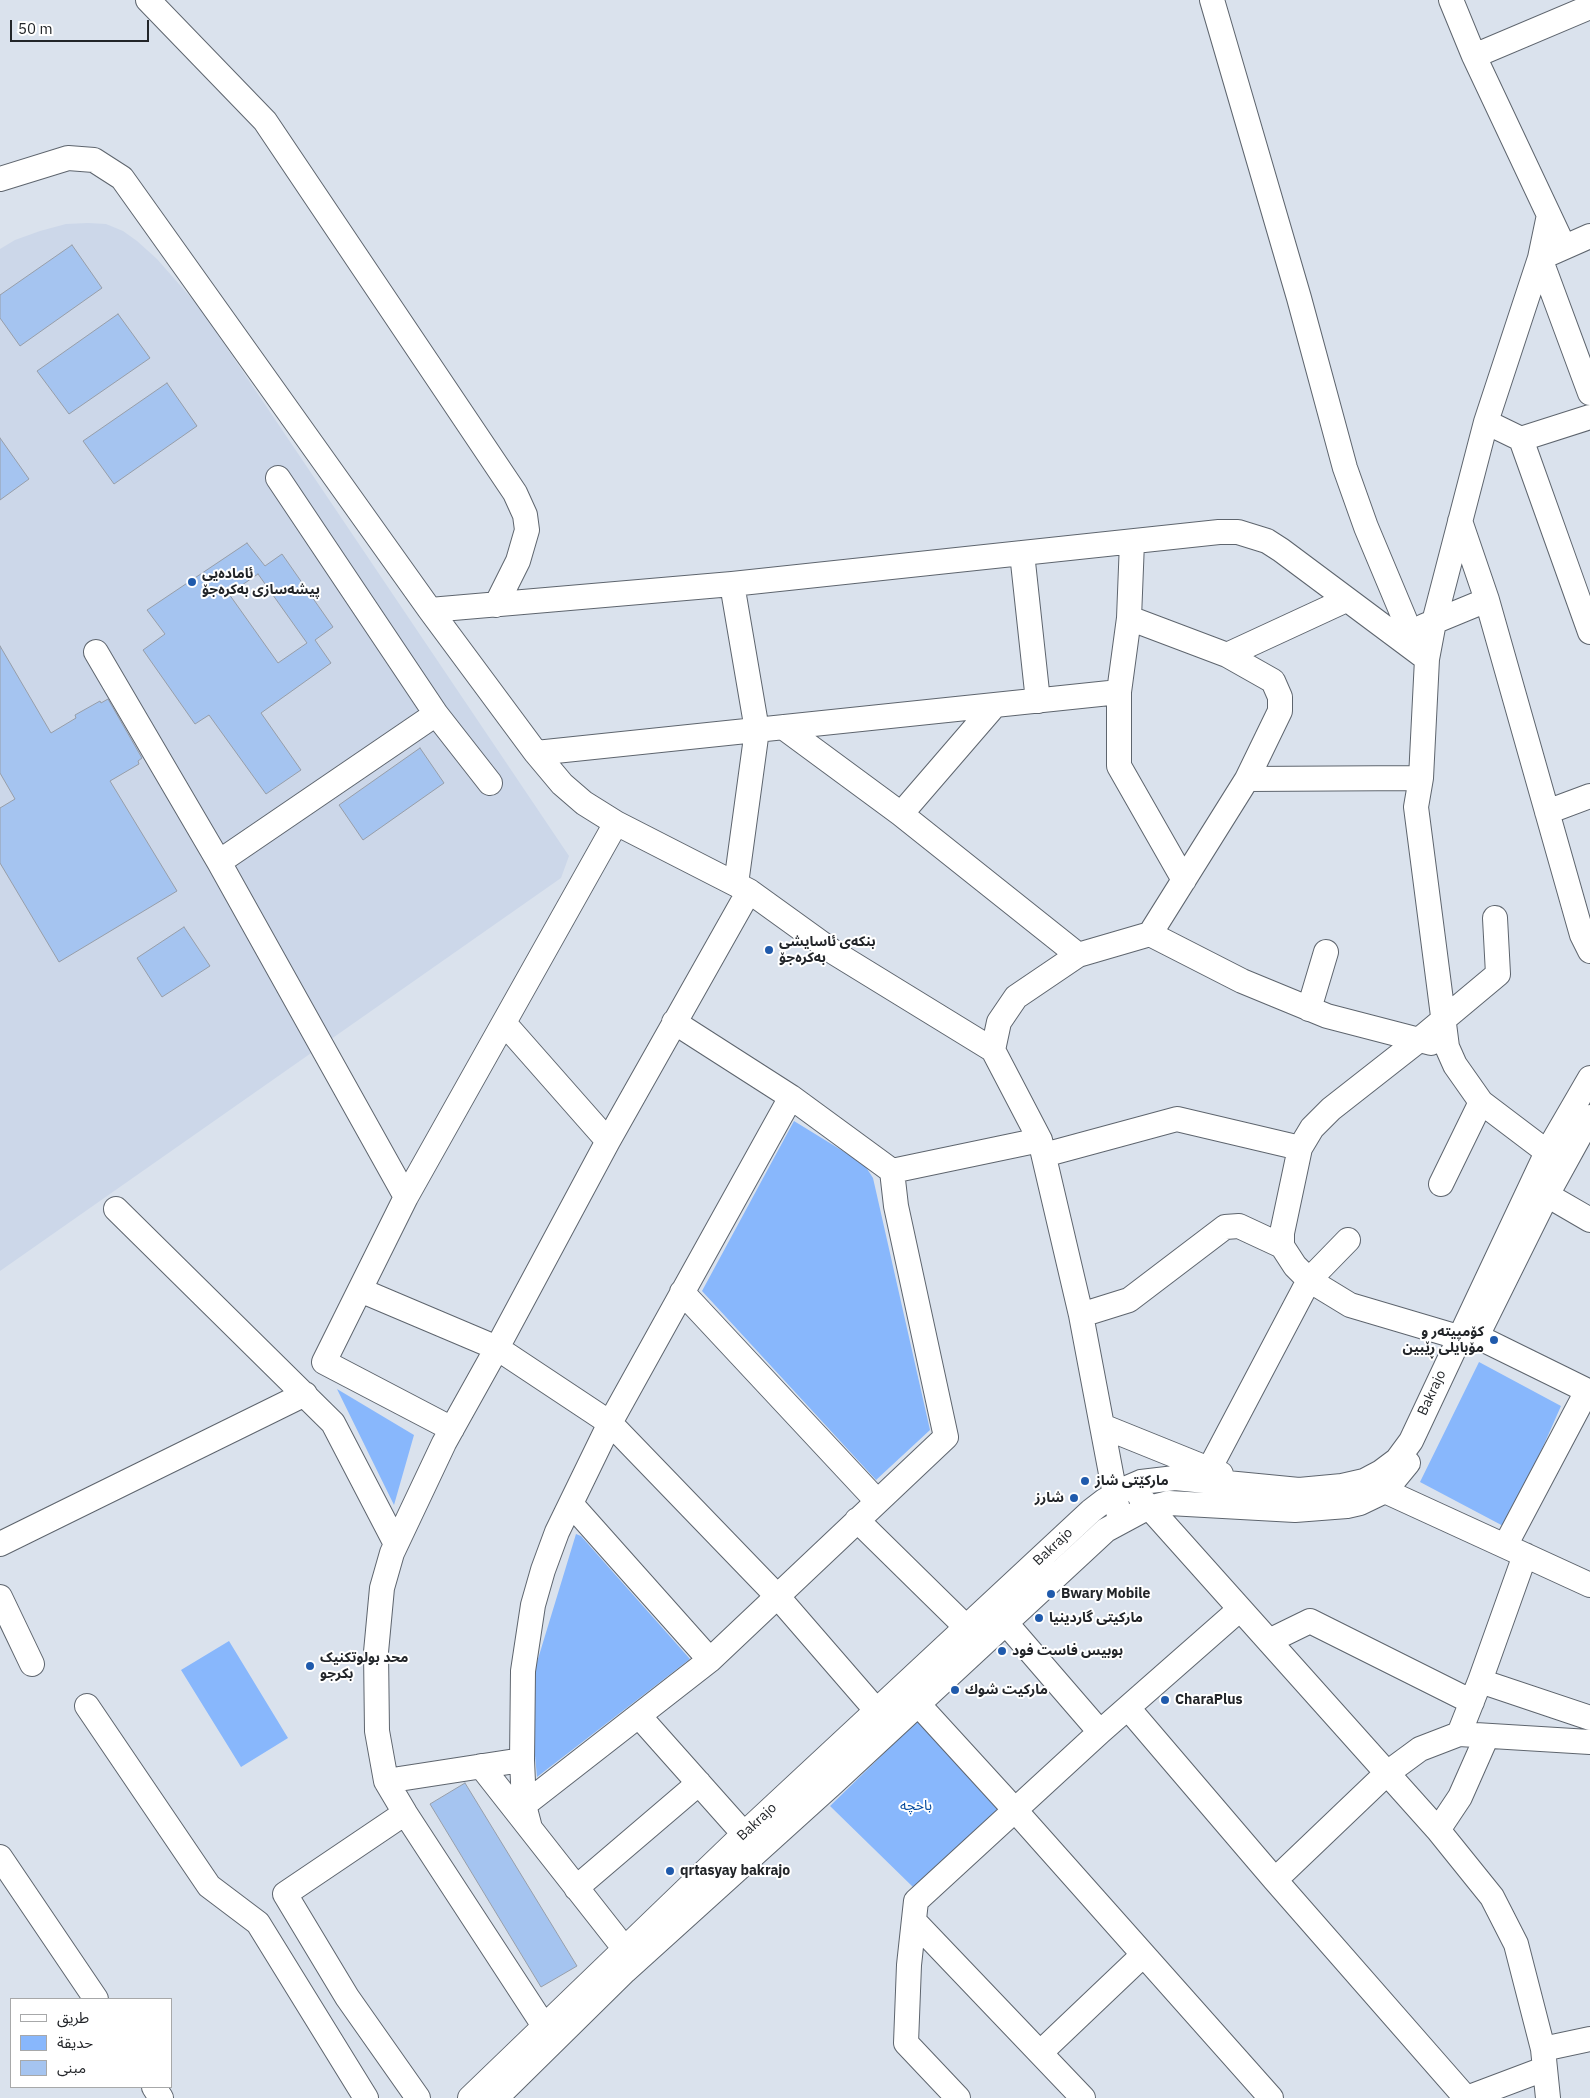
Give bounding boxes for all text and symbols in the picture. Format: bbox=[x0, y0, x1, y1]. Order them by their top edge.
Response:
scale bar bbox=[12, 10, 151, 42]
text: 50 m bbox=[18, 19, 53, 38]
place label: ئامادەیی پیشەسازی بەکرەجۆ bbox=[202, 566, 320, 598]
marker: ئامادەیی پیشەسازی بەکرەجۆ bbox=[186, 576, 198, 588]
place label: بنکەی ئاسایشی بەکرەجۆ bbox=[779, 934, 876, 966]
marker: بنکەی ئاسایشی بەکرەجۆ bbox=[763, 944, 775, 956]
place label: کۆمپیتەر و مۆبایلی ڕێبین bbox=[1403, 1324, 1484, 1356]
marker: کۆمپیتەر و مۆبایلی ڕێبین bbox=[1488, 1334, 1500, 1346]
street label: Bakrajo bbox=[1414, 1368, 1450, 1418]
place label: مارکێتی شاز bbox=[1095, 1473, 1169, 1489]
marker: مارکێتی شاز bbox=[1079, 1475, 1091, 1487]
place label: شارز bbox=[1035, 1490, 1064, 1506]
marker: شارز bbox=[1068, 1492, 1080, 1504]
street label: Bakrajo bbox=[1030, 1525, 1076, 1569]
place label: Bwary Mobile bbox=[1061, 1586, 1150, 1602]
marker: Bwary Mobile bbox=[1045, 1588, 1057, 1600]
place label: مارکیتی گاردینیا bbox=[1049, 1610, 1143, 1626]
marker: مارکیتی گاردینیا bbox=[1033, 1612, 1045, 1624]
place label: بوبيس فاست فود bbox=[1012, 1643, 1123, 1659]
marker: بوبيس فاست فود bbox=[996, 1645, 1008, 1657]
place label: محد بولوتکنیک بکرجو bbox=[320, 1650, 408, 1682]
marker: محد بولوتکنیک بکرجو bbox=[304, 1660, 316, 1672]
place label: ماركيت شوك bbox=[965, 1682, 1048, 1698]
marker: ماركيت شوك bbox=[949, 1684, 961, 1696]
place label: CharaPlus bbox=[1175, 1692, 1243, 1708]
marker: CharaPlus bbox=[1159, 1694, 1171, 1706]
park label: باخچە bbox=[900, 1798, 932, 1814]
street label: Bakrajo bbox=[734, 1800, 780, 1844]
place label: qrtasyay bakrajo bbox=[680, 1863, 790, 1879]
marker: qrtasyay bakrajo bbox=[664, 1865, 676, 1877]
legend bbox=[10, 1998, 172, 2088]
text: طريق bbox=[57, 2008, 89, 2027]
text: حديقة bbox=[57, 2033, 93, 2052]
text: مبنى bbox=[57, 2058, 86, 2077]

